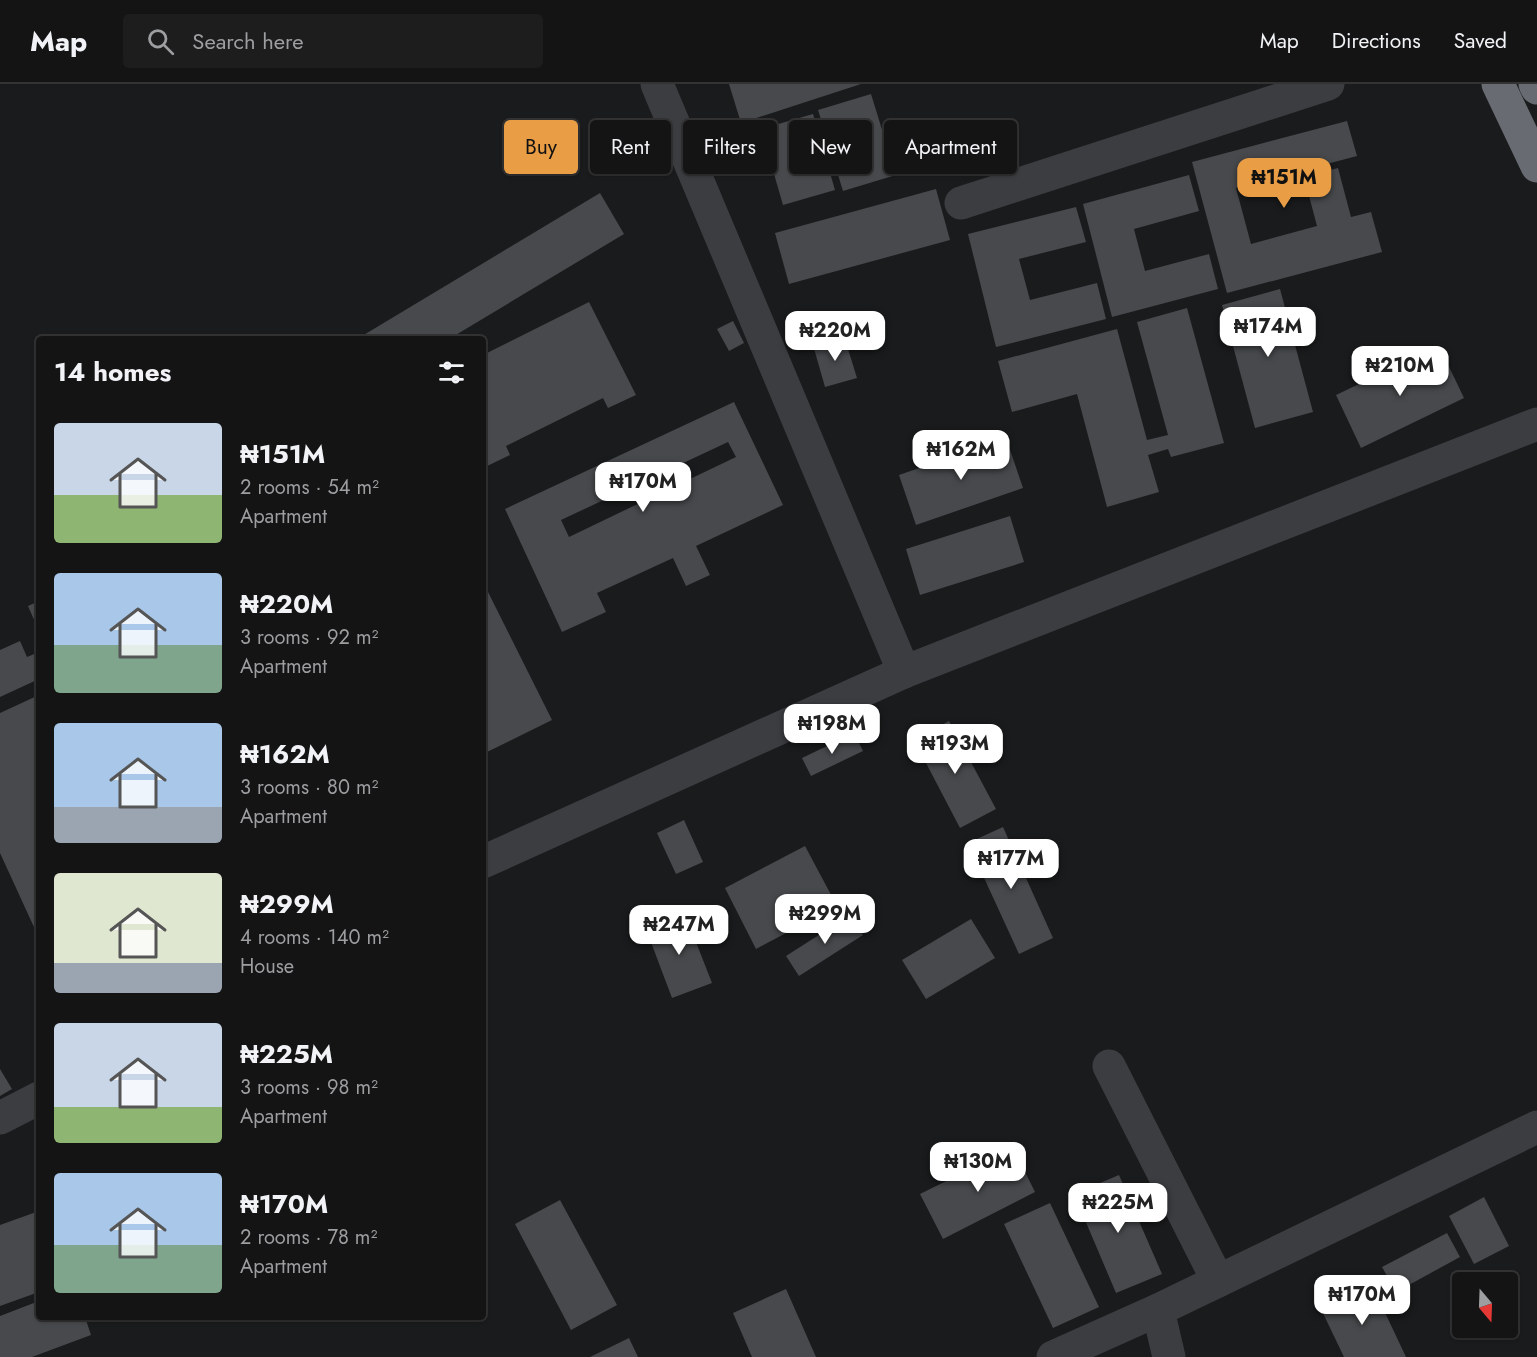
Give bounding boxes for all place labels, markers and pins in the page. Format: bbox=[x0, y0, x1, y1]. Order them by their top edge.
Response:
pin: ₦151M bbox=[1242, 158, 1326, 209]
pin: ₦174M bbox=[1226, 307, 1310, 358]
pin: ₦220M bbox=[793, 311, 877, 362]
pin: ₦210M bbox=[1358, 346, 1442, 397]
pin: ₦162M bbox=[919, 430, 1003, 481]
pin: ₦170M bbox=[601, 462, 685, 513]
pin: ₦198M bbox=[790, 704, 874, 755]
pin: ₦193M bbox=[913, 724, 997, 775]
pin: ₦177M bbox=[969, 839, 1053, 890]
pin: ₦299M bbox=[783, 894, 867, 945]
pin: ₦247M bbox=[637, 905, 721, 956]
pin: ₦130M bbox=[936, 1142, 1020, 1193]
pin: ₦225M bbox=[1076, 1183, 1160, 1234]
pin: ₦170M bbox=[1320, 1275, 1404, 1326]

